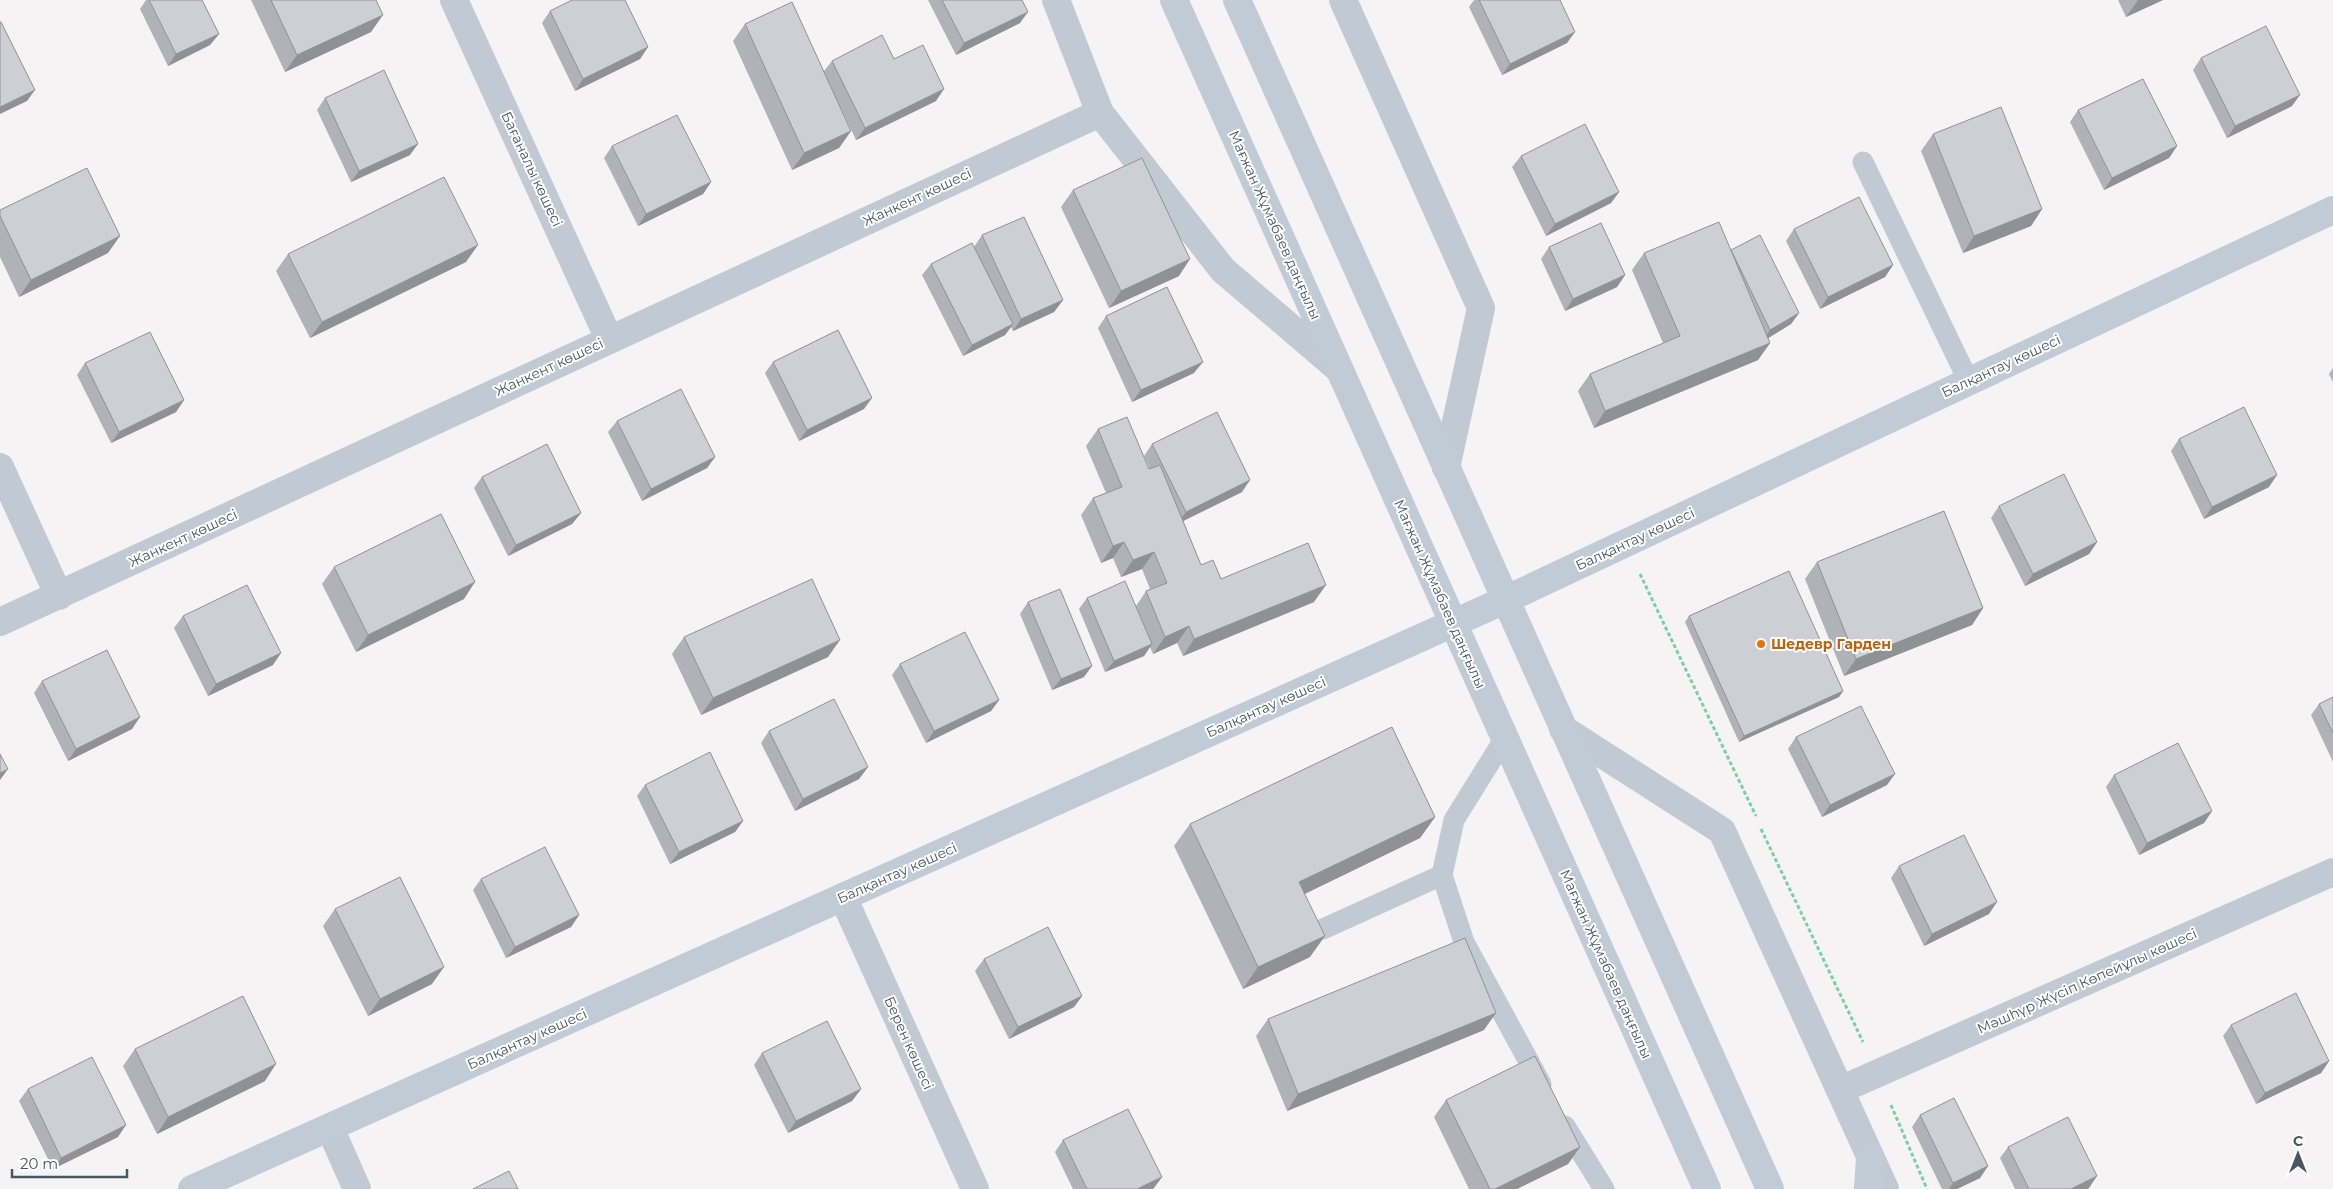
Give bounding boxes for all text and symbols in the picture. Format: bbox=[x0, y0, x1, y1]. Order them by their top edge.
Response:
street label: Бағаналы көшесі bbox=[497, 109, 567, 229]
street label: Мағжан Жұмабаев даңғылы bbox=[1225, 128, 1325, 322]
street label: Жанкент көшесі bbox=[860, 164, 974, 230]
street label: Балқантау көшесі bbox=[1939, 331, 2063, 401]
street label: Жанкент көшесі bbox=[492, 334, 606, 400]
street label: Мағжан Жұмабаев даңғылы bbox=[1390, 497, 1490, 691]
street label: Балқантау көшесі bbox=[1573, 504, 1697, 574]
street label: Жанкент көшесі bbox=[126, 505, 240, 571]
place label: Шедевр Гарден bbox=[1771, 635, 1891, 653]
marker: Шедевр Гарден bbox=[1755, 638, 1767, 650]
street label: Балқантау көшесі bbox=[1203, 673, 1329, 741]
street label: Балқантау көшесі bbox=[834, 839, 960, 907]
street label: Мағжан Жұмабаев даңғылы bbox=[1556, 867, 1656, 1061]
street label: Мәшһүр Жүсіп Көпейұлы көшесі bbox=[1974, 924, 2200, 1038]
street label: Берен көшесі bbox=[880, 994, 938, 1092]
street label: Балқантау көшесі bbox=[464, 1005, 590, 1073]
north arrow bbox=[2273, 1129, 2323, 1179]
text: С bbox=[2293, 1132, 2303, 1150]
scale bar bbox=[12, 1146, 128, 1178]
text: 20 m bbox=[20, 1154, 58, 1173]

